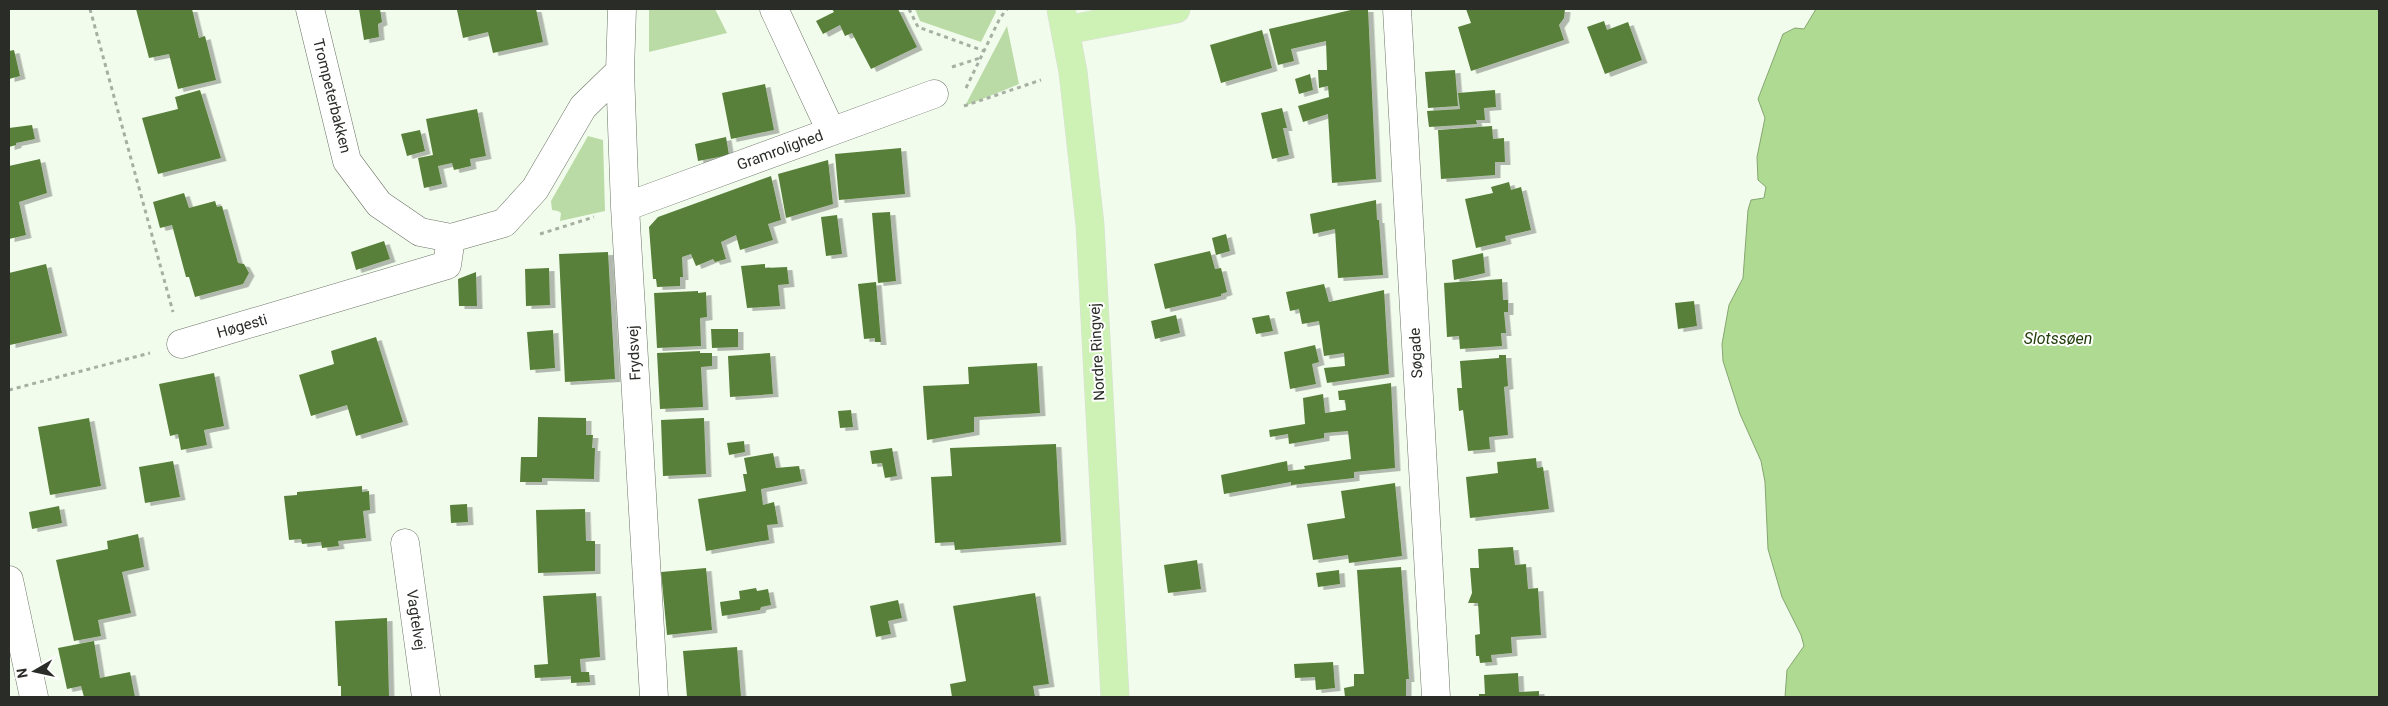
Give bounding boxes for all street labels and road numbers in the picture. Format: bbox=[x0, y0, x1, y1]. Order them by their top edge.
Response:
street label: Trompeterbakken bbox=[309, 37, 355, 155]
street label: Gramrolighed bbox=[735, 126, 825, 174]
street label: Nordre Ringvej bbox=[1085, 303, 1109, 401]
street label: Høgesti bbox=[215, 310, 269, 342]
street label: Frydsvej bbox=[624, 325, 644, 381]
street label: Søgade bbox=[1406, 327, 1426, 379]
street label: Vagtelvej bbox=[403, 589, 429, 651]

